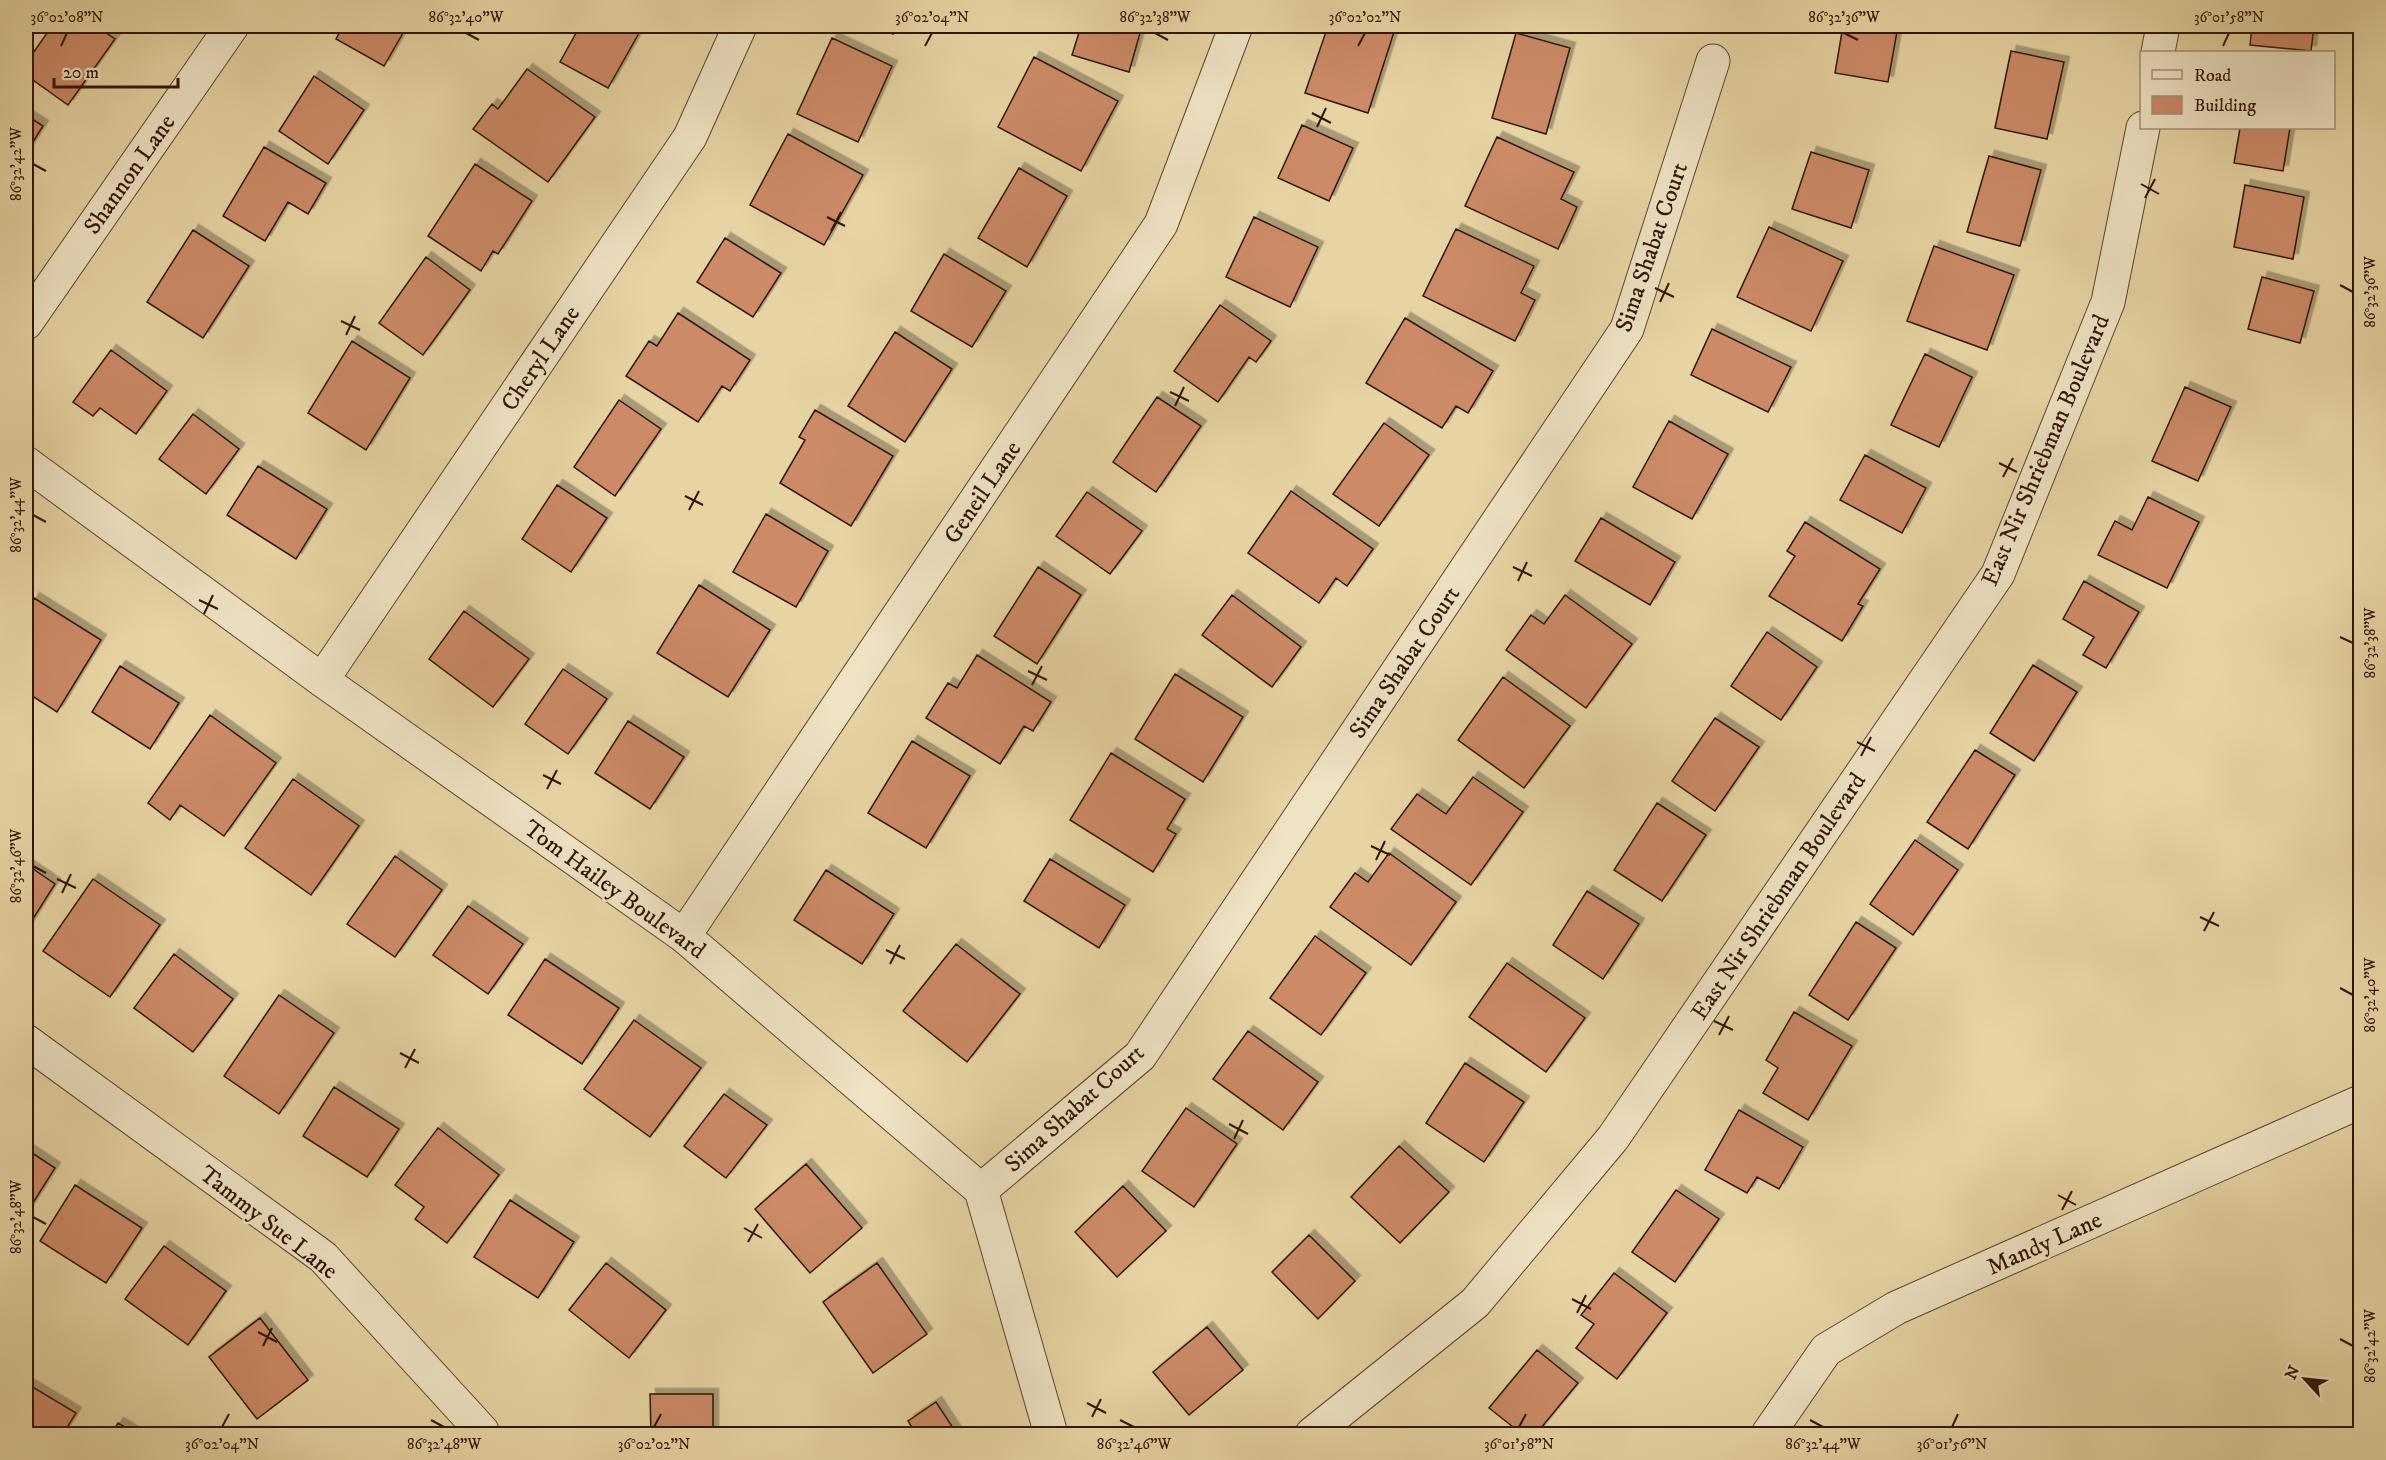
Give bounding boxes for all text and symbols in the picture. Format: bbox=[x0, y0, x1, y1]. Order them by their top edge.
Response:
text: 36°02'08"N bbox=[31, 8, 103, 27]
text: 86°32'40"W bbox=[429, 8, 504, 27]
text: 36°02'04"N bbox=[895, 8, 969, 27]
text: 86°32'38"W bbox=[1119, 8, 1191, 27]
text: 36°02'02"N bbox=[1329, 8, 1401, 27]
text: 86°32'36"W bbox=[1808, 8, 1880, 27]
text: 36°01'58"N bbox=[2194, 8, 2264, 27]
scale bar bbox=[54, 51, 178, 89]
legend bbox=[2140, 51, 2335, 129]
text: 20 m bbox=[63, 62, 99, 84]
text: Road bbox=[2194, 65, 2231, 87]
text: Building bbox=[2194, 95, 2256, 117]
street label: Shannon Lane bbox=[77, 109, 182, 240]
text: 86°32'42"W bbox=[7, 127, 26, 201]
street label: Sima Shabat Court bbox=[1609, 158, 1695, 336]
text: 86°32'36"W bbox=[2361, 256, 2380, 328]
street label: Cheryl Lane bbox=[495, 300, 587, 417]
street label: East Nir Shriebman Boulevard bbox=[1975, 310, 2117, 591]
street label: Geneil Lane bbox=[938, 435, 1028, 550]
text: 86°32'44"W bbox=[7, 477, 26, 553]
street label: Sima Shabat Court bbox=[1343, 580, 1467, 745]
text: 86°32'38"W bbox=[2361, 607, 2380, 679]
street label: East Nir Shriebman Boulevard bbox=[1685, 767, 1873, 1026]
street label: Tom Hailey Boulevard bbox=[518, 814, 711, 966]
text: 86°32'46"W bbox=[7, 828, 26, 903]
text: 86°32'40"W bbox=[2361, 957, 2380, 1032]
street label: Sima Shabat Court bbox=[999, 1038, 1151, 1179]
street label: Tammy Sue Lane bbox=[193, 1159, 344, 1286]
text: 86°32'48"W bbox=[7, 1180, 26, 1254]
street label: Mandy Lane bbox=[1982, 1205, 2107, 1283]
text: 86°32'42"W bbox=[2361, 1309, 2380, 1383]
north arrow bbox=[2275, 1349, 2335, 1409]
text: N bbox=[2281, 1362, 2304, 1383]
text: 36°02'04"N bbox=[185, 1435, 259, 1454]
text: 86°32'48"W bbox=[407, 1435, 481, 1454]
text: 36°02'02"N bbox=[618, 1435, 690, 1454]
text: 86°32'46"W bbox=[1097, 1435, 1172, 1454]
text: 36°01'58"N bbox=[1484, 1435, 1554, 1454]
text: 86°32'44"W bbox=[1785, 1435, 1861, 1454]
text: 36°01'56"N bbox=[1917, 1435, 1987, 1454]

